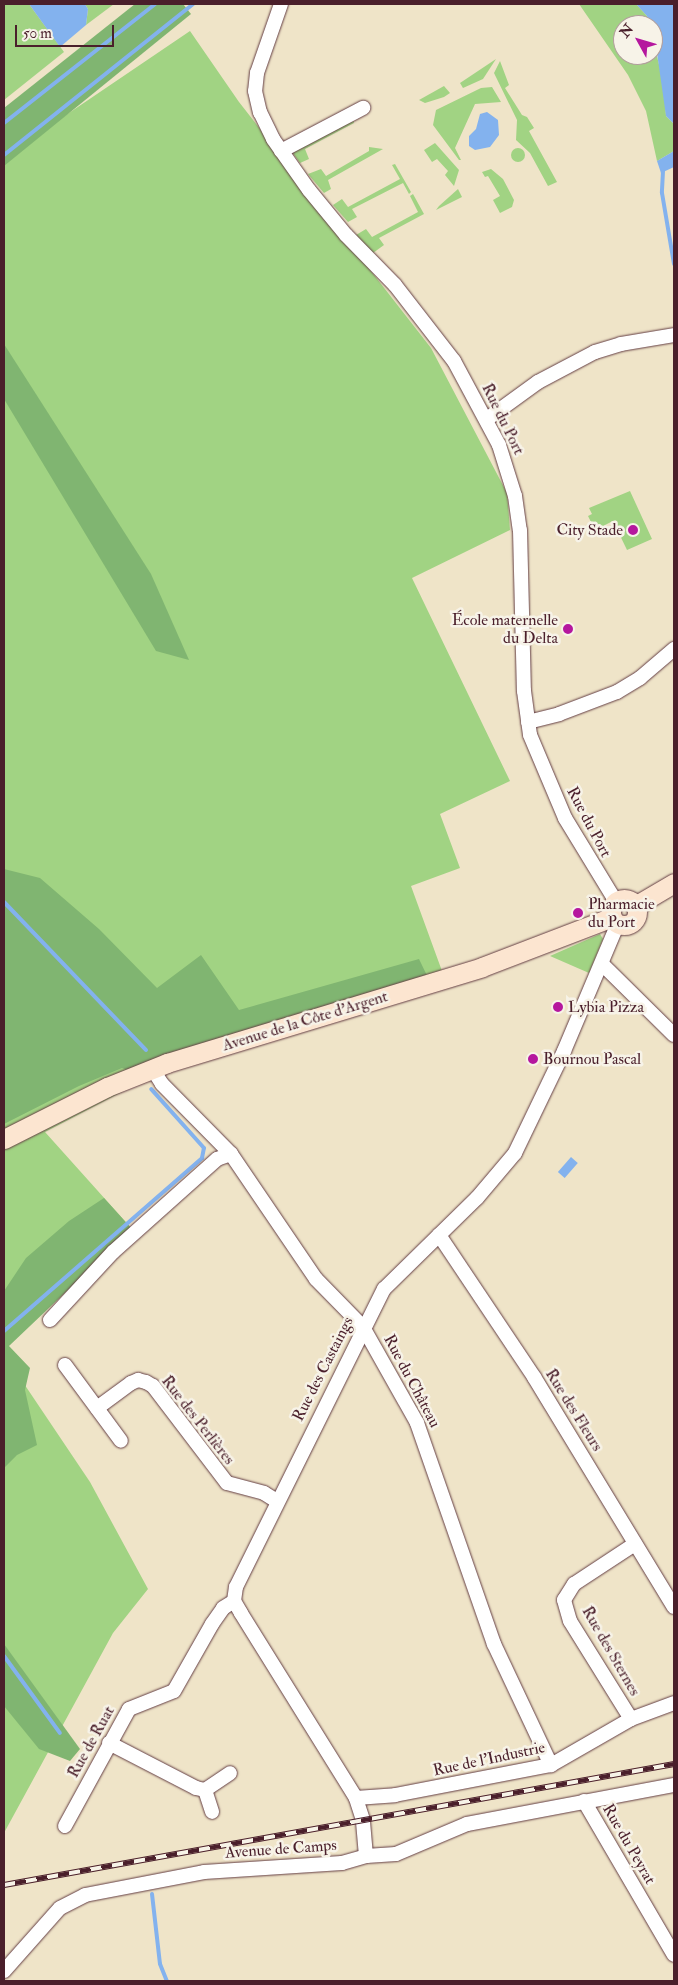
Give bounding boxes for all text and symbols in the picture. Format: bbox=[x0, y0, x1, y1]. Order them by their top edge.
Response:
scale bar bbox=[18, 15, 116, 47]
north arrow bbox=[613, 15, 663, 65]
text: N bbox=[616, 21, 637, 41]
text: 50 m bbox=[23, 24, 52, 43]
street label: Rue du Port bbox=[478, 380, 528, 458]
place label: City Stade bbox=[556, 520, 623, 540]
marker: City Stade bbox=[627, 524, 639, 536]
place label: École maternelle du Delta bbox=[452, 610, 558, 648]
marker: École maternelle du Delta bbox=[562, 623, 574, 635]
street label: Rue du Port bbox=[562, 784, 616, 860]
place label: Pharmacie du Port bbox=[588, 894, 655, 932]
marker: Pharmacie du Port bbox=[572, 907, 584, 919]
street label: Avenue de la Côte d'Argent bbox=[220, 987, 390, 1055]
place label: Lybia Pizza bbox=[568, 997, 644, 1017]
marker: Lybia Pizza bbox=[552, 1001, 564, 1013]
place label: Bournou Pascal bbox=[543, 1049, 641, 1069]
marker: Bournou Pascal bbox=[527, 1053, 539, 1065]
street label: Rue des Castaings bbox=[288, 1314, 358, 1424]
street label: Rue du Château bbox=[379, 1331, 445, 1431]
street label: Rue des Fleurs bbox=[541, 1365, 607, 1455]
street label: Rue des Perlières bbox=[157, 1372, 239, 1468]
street label: Rue des Sternes bbox=[578, 1603, 644, 1699]
street label: Rue de Ruat bbox=[63, 1703, 119, 1781]
street label: Rue de l'Industrie bbox=[431, 1738, 547, 1780]
street label: Rue du Peyrat bbox=[598, 1800, 660, 1888]
street label: Avenue de Camps bbox=[225, 1836, 337, 1862]

